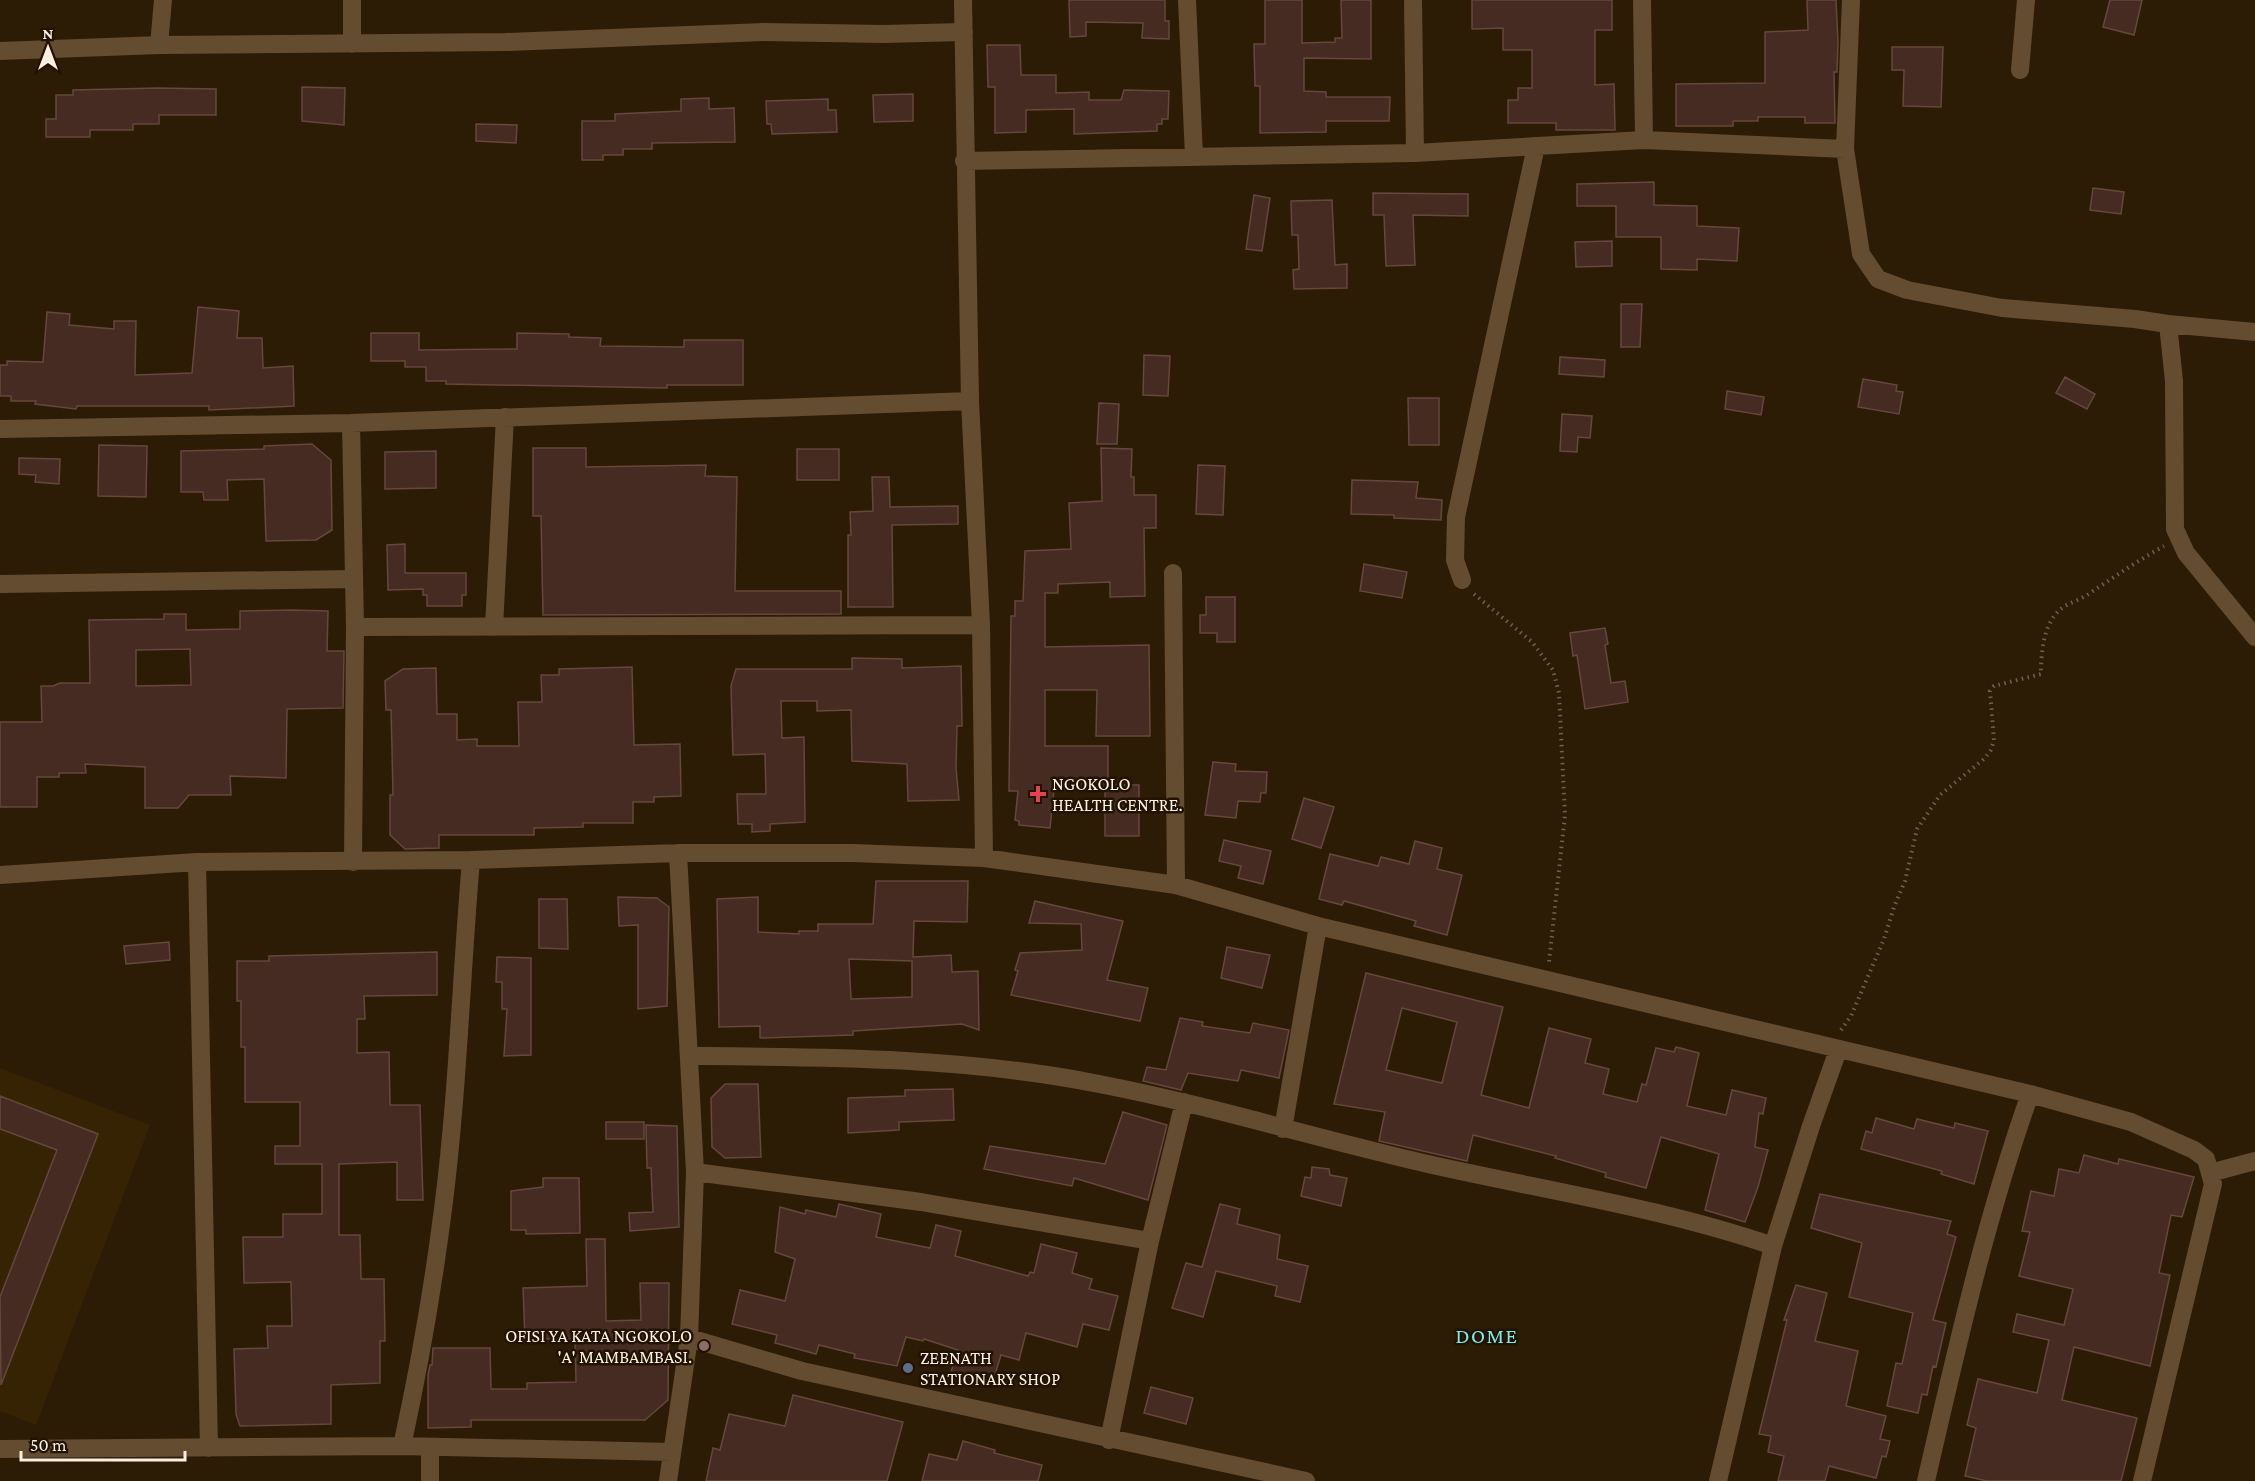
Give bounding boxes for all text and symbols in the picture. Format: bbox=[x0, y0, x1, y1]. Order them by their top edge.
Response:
north arrow bbox=[18, 18, 78, 78]
text: N bbox=[43, 25, 54, 42]
place label: NGOKOLO HEALTH CENTRE. bbox=[1052, 774, 1183, 815]
marker: NGOKOLO HEALTH CENTRE. bbox=[1029, 785, 1047, 803]
district label: DOME bbox=[1456, 1324, 1518, 1348]
place label: OFISI YA KATA NGOKOLO 'A' MAMBAMBASI. bbox=[505, 1326, 692, 1367]
marker: OFISI YA KATA NGOKOLO 'A' MAMBAMBASI. bbox=[697, 1339, 711, 1353]
place label: ZEENATH STATIONARY SHOP bbox=[920, 1348, 1060, 1389]
marker: ZEENATH STATIONARY SHOP bbox=[901, 1361, 915, 1375]
scale bar bbox=[21, 1424, 184, 1462]
text: 50 m bbox=[30, 1435, 67, 1455]

